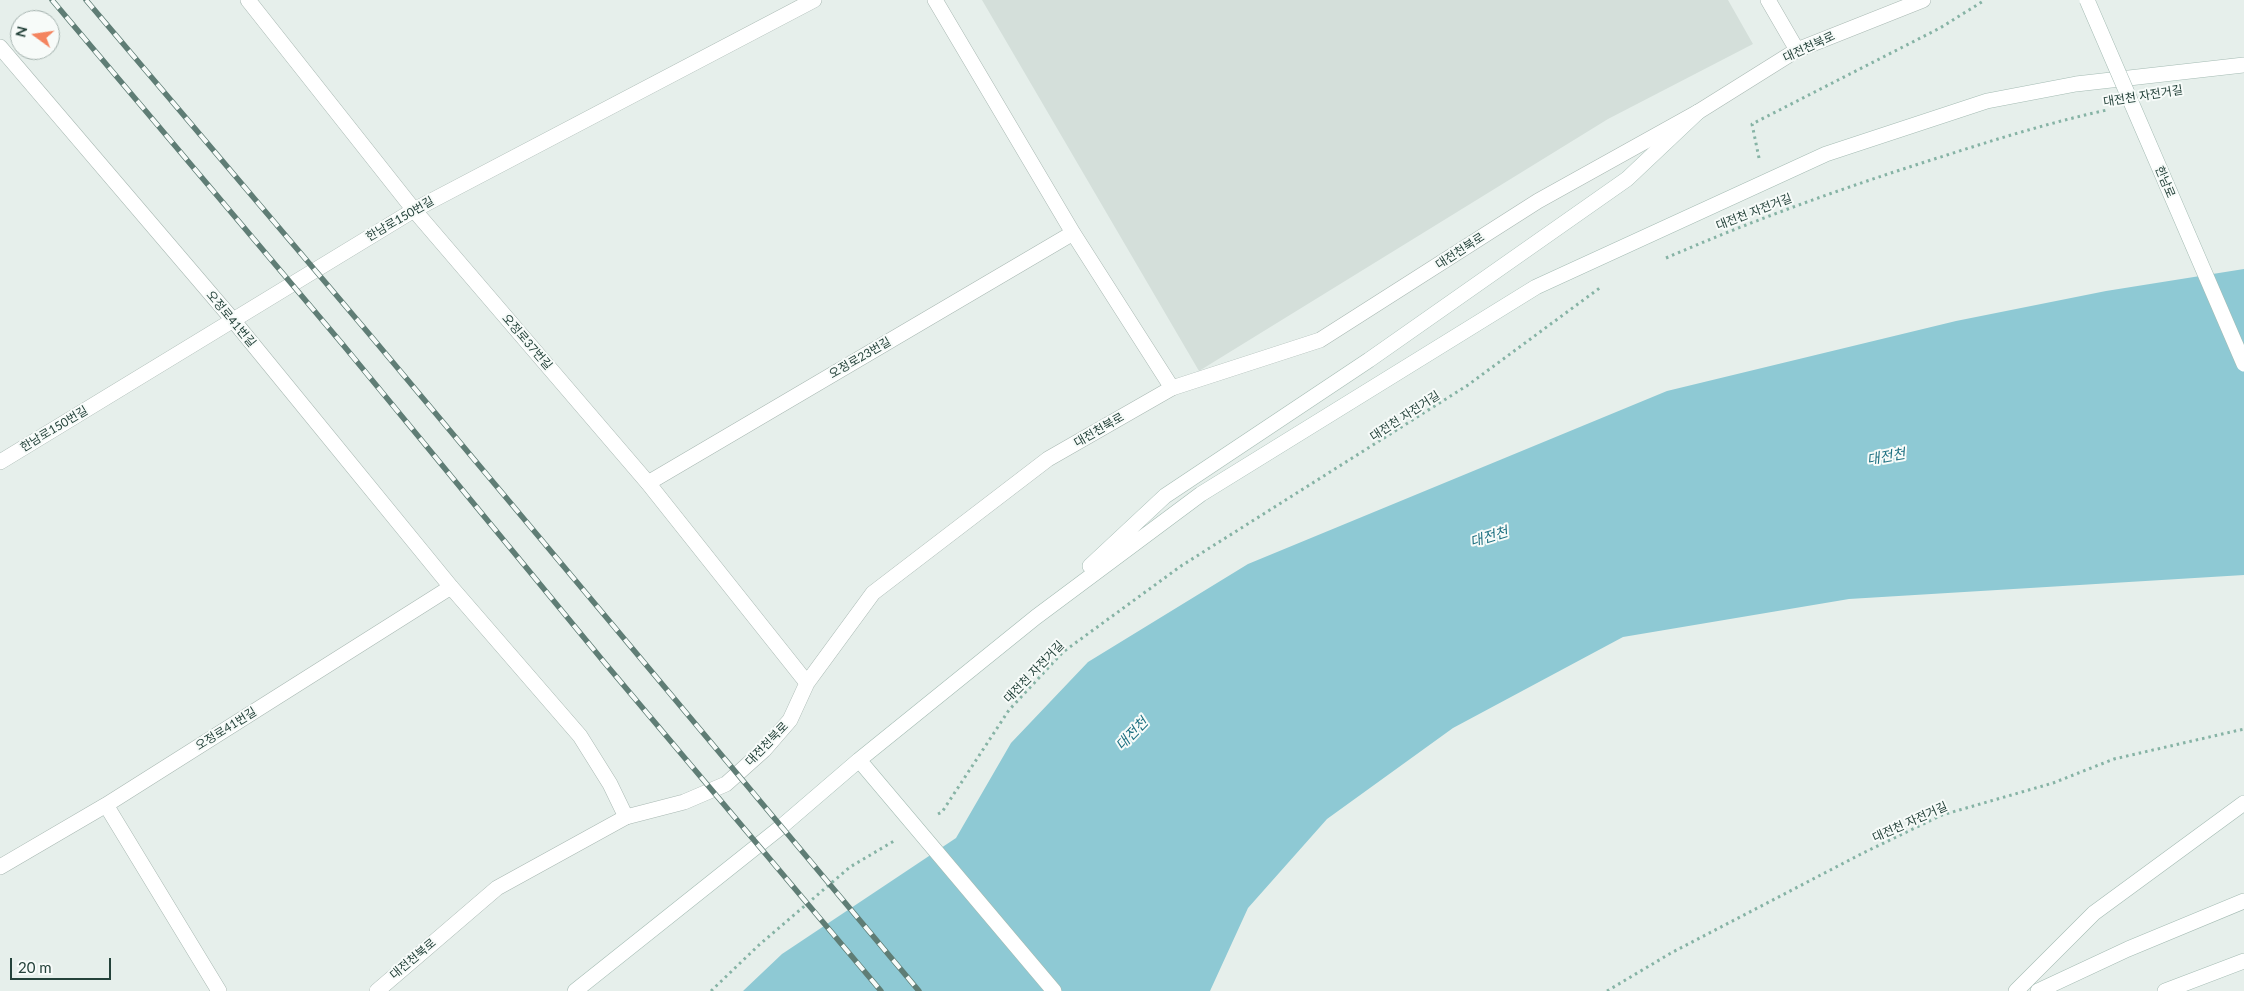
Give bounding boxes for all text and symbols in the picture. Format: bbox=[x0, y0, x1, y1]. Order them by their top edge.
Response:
north arrow bbox=[10, 10, 60, 60]
text: N bbox=[11, 24, 30, 39]
street label: 대전천북로 bbox=[1781, 29, 1837, 65]
street label: 대전천 자전거길 bbox=[2102, 83, 2184, 109]
street label: 한남로 bbox=[2152, 164, 2178, 200]
street label: 대전천 자전거길 bbox=[1714, 191, 1794, 233]
street label: 한남로150번길 bbox=[363, 194, 437, 244]
street label: 대전천북로 bbox=[1433, 230, 1487, 272]
street label: 오정로41번길 bbox=[203, 288, 259, 350]
street label: 오정로37번길 bbox=[499, 311, 555, 373]
street label: 오정로23번길 bbox=[826, 334, 894, 382]
street label: 대전천 자전거길 bbox=[1367, 388, 1443, 444]
street label: 한남로150번길 bbox=[18, 403, 90, 455]
street label: 대전천북로 bbox=[1071, 410, 1127, 450]
water label: 대전천 bbox=[1866, 445, 1906, 469]
water label: 대전천 bbox=[1468, 523, 1510, 551]
street label: 대전천 자전거길 bbox=[1001, 638, 1067, 706]
street label: 오정로41번길 bbox=[193, 705, 259, 753]
water label: 대전천 bbox=[1113, 714, 1151, 754]
street label: 대전천북로 bbox=[743, 719, 791, 769]
street label: 대전천 자전거길 bbox=[1870, 799, 1950, 845]
street label: 대전천북로 bbox=[387, 936, 439, 982]
scale bar bbox=[12, 948, 114, 980]
text: 20 m bbox=[18, 958, 52, 976]

